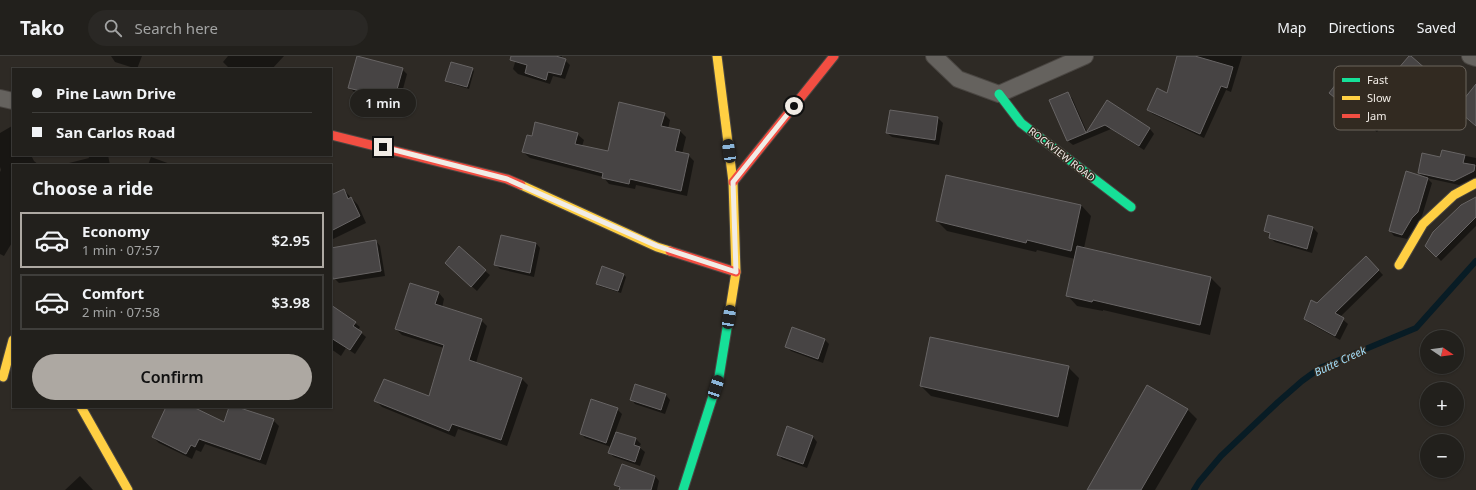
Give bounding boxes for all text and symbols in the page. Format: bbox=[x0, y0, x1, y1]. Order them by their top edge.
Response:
search box bbox=[88, 10, 368, 46]
text: Tako bbox=[20, 15, 64, 41]
icon: search bbox=[102, 17, 124, 39]
text: Search here bbox=[134, 18, 218, 38]
text: Map bbox=[1277, 18, 1306, 37]
text: Directions bbox=[1328, 18, 1395, 37]
text: Saved bbox=[1417, 18, 1456, 37]
legend bbox=[1334, 66, 1466, 130]
text: Fast bbox=[1367, 72, 1388, 87]
text: Pine Lawn Drive bbox=[56, 83, 176, 103]
callout: 1 min bbox=[350, 89, 416, 117]
text: Slow bbox=[1367, 90, 1391, 105]
text: 1 min bbox=[365, 94, 401, 112]
route start bbox=[785, 97, 803, 115]
text: Jam bbox=[1366, 108, 1386, 123]
text: San Carlos Road bbox=[56, 122, 175, 142]
street label: ROCKVIEW ROAD bbox=[1026, 124, 1098, 184]
route end bbox=[374, 138, 392, 156]
car bbox=[721, 138, 737, 164]
text: Choose a ride bbox=[32, 176, 153, 200]
text: Economy bbox=[82, 221, 150, 241]
icon: car bbox=[34, 222, 70, 258]
text: $2.95 bbox=[272, 230, 310, 250]
text: 1 min · 07:57 bbox=[82, 241, 160, 259]
text: Comfort bbox=[82, 283, 144, 303]
icon: car bbox=[34, 284, 70, 320]
text: $3.98 bbox=[272, 292, 310, 312]
text: 2 min · 07:58 bbox=[82, 303, 160, 321]
car bbox=[721, 304, 737, 330]
north arrow bbox=[1420, 330, 1464, 374]
map controls bbox=[1420, 330, 1464, 478]
water label: Butte Creek bbox=[1311, 342, 1369, 379]
button: Confirm bbox=[32, 354, 312, 400]
car bbox=[707, 374, 725, 400]
button: + bbox=[1420, 382, 1464, 426]
button: − bbox=[1420, 434, 1464, 478]

